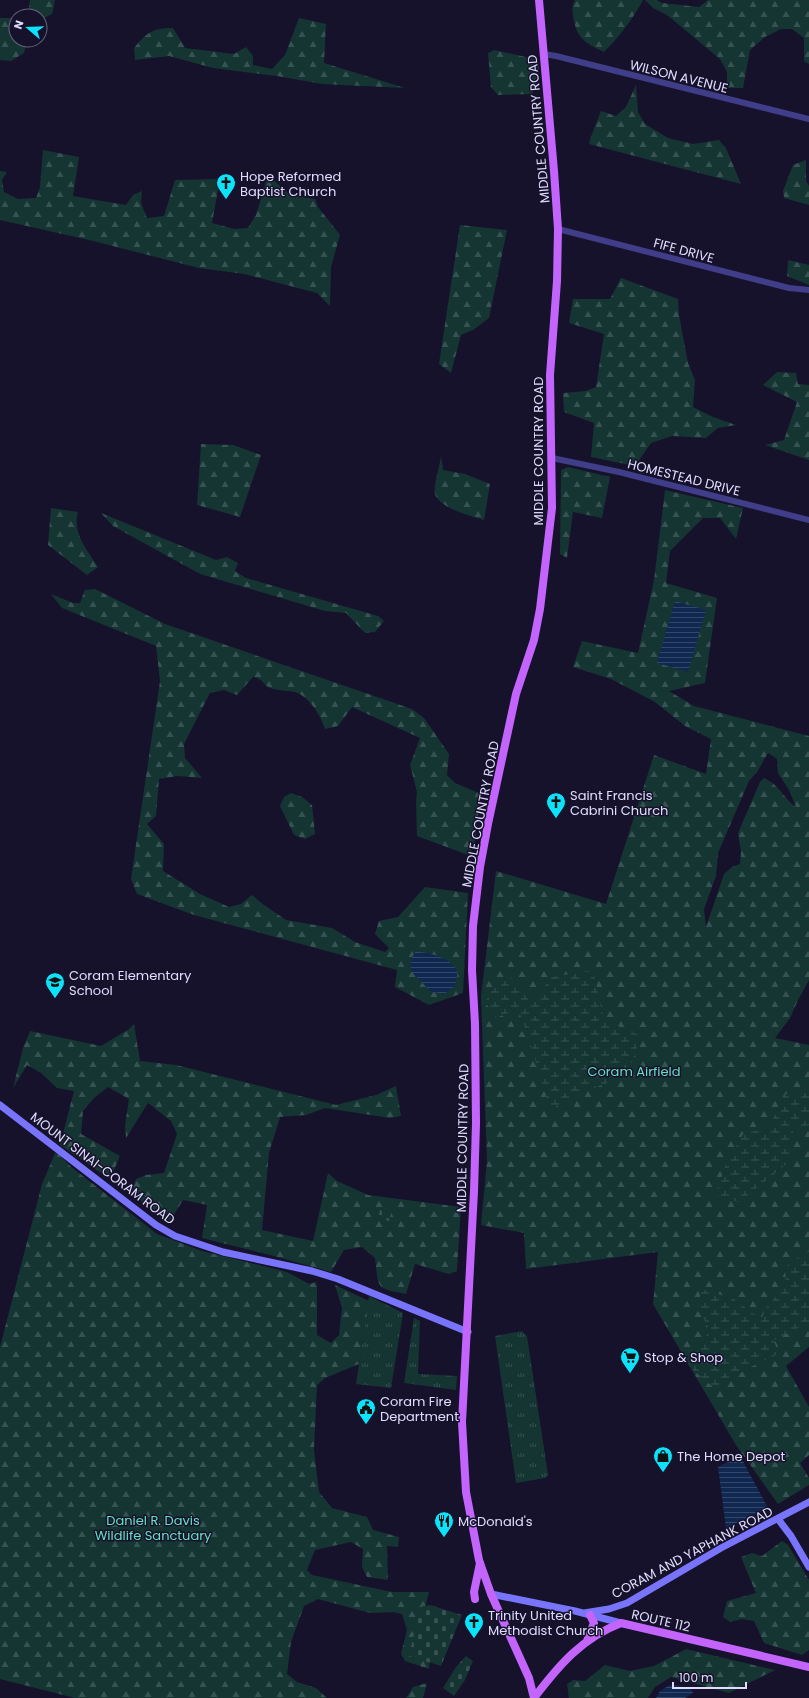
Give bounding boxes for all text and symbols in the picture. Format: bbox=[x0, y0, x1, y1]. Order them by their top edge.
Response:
north arrow bbox=[8, 8, 48, 48]
text: N bbox=[10, 18, 27, 31]
street label: MIDDLE COUNTRY ROAD bbox=[523, 54, 554, 204]
street label: WILSON AVENUE bbox=[628, 55, 730, 98]
place label: Hope Reformed Baptist Church bbox=[240, 167, 341, 201]
church icon: Hope Reformed Baptist Church bbox=[215, 172, 237, 200]
street label: FIFE DRIVE bbox=[651, 233, 716, 268]
street label: MIDDLE COUNTRY ROAD bbox=[529, 377, 548, 525]
street label: HOMESTEAD DRIVE bbox=[626, 454, 742, 501]
street label: MIDDLE COUNTRY ROAD bbox=[457, 739, 504, 889]
place label: Saint Francis Cabrini Church bbox=[570, 786, 668, 820]
church icon: Saint Francis Cabrini Church bbox=[545, 791, 567, 819]
place label: Coram Elementary School bbox=[69, 966, 192, 1000]
school or university icon: Coram Elementary School bbox=[44, 971, 66, 999]
park label: Coram Airfield bbox=[587, 1062, 681, 1081]
street label: MIDDLE COUNTRY ROAD bbox=[452, 1063, 473, 1213]
street label: MOUNT SINAI-CORAM ROAD bbox=[26, 1108, 179, 1229]
supermarket icon: Stop & Shop bbox=[619, 1346, 641, 1374]
place label: Stop & Shop bbox=[644, 1348, 723, 1367]
place label: Coram Fire Department bbox=[380, 1392, 459, 1426]
public building icon: Coram Fire Department bbox=[355, 1397, 377, 1425]
shop icon: The Home Depot bbox=[652, 1445, 674, 1473]
place label: The Home Depot bbox=[677, 1447, 785, 1466]
street label: CORAM AND YAPHANK ROAD bbox=[608, 1502, 776, 1603]
restaurant icon: McDonald's bbox=[433, 1510, 455, 1538]
park label: Daniel R. Davis Wildlife Sanctuary bbox=[95, 1511, 212, 1545]
place label: McDonald's bbox=[458, 1512, 533, 1531]
street label: ROUTE 112 bbox=[630, 1604, 692, 1636]
place label: Trinity United Methodist Church bbox=[488, 1606, 603, 1640]
church icon: Trinity United Methodist Church bbox=[463, 1611, 485, 1639]
scale bar bbox=[673, 1664, 746, 1690]
text: 100 m bbox=[679, 1669, 713, 1686]

